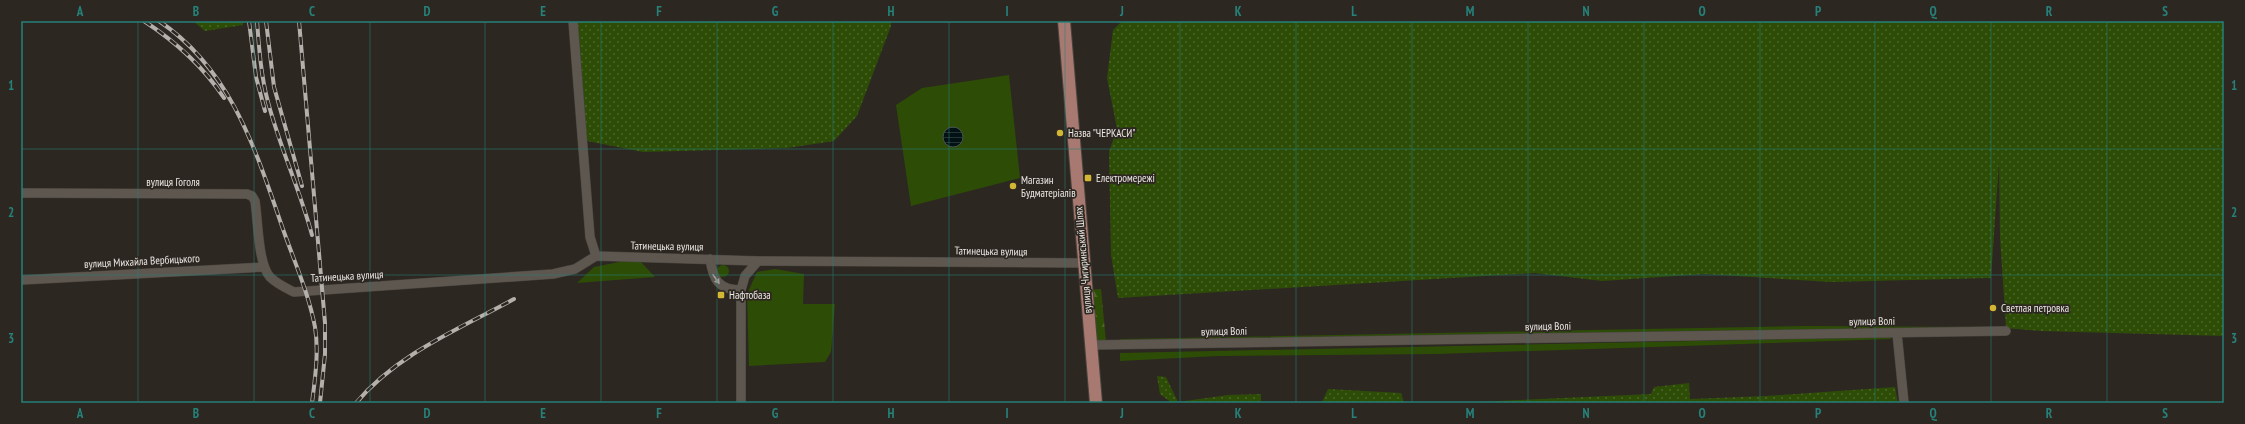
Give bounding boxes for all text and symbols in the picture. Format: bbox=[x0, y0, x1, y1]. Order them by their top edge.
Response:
text: A bbox=[76, 3, 84, 20]
text: B bbox=[193, 3, 199, 20]
text: C bbox=[309, 3, 315, 20]
text: D bbox=[424, 3, 431, 20]
text: E bbox=[540, 3, 546, 20]
text: F bbox=[656, 3, 662, 20]
text: G bbox=[772, 3, 779, 20]
text: H bbox=[888, 3, 895, 20]
text: I bbox=[1005, 3, 1009, 20]
text: J bbox=[1119, 3, 1124, 20]
text: K bbox=[1235, 3, 1242, 20]
text: L bbox=[1351, 3, 1357, 20]
text: M bbox=[1466, 3, 1475, 20]
text: N bbox=[1582, 3, 1590, 20]
text: O bbox=[1698, 3, 1706, 20]
text: P bbox=[1815, 3, 1821, 20]
text: Q bbox=[1929, 3, 1937, 20]
text: R bbox=[2046, 3, 2053, 20]
text: S bbox=[2162, 3, 2168, 20]
text: 1 bbox=[8, 77, 14, 94]
text: 1 bbox=[2231, 77, 2237, 94]
place label: Назва "ЧЕРКАСИ" bbox=[1068, 126, 1135, 140]
marker: Назва "ЧЕРКАСИ" bbox=[1055, 128, 1065, 138]
place label: Електромережі bbox=[1096, 171, 1155, 185]
place label: Магазин Будматеріалів bbox=[1021, 173, 1076, 200]
marker: Електромережі bbox=[1083, 173, 1093, 183]
street label: вулиця Гоголя bbox=[146, 175, 200, 189]
marker: Магазин Будматеріалів bbox=[1008, 181, 1018, 191]
text: 2 bbox=[8, 204, 14, 221]
text: 2 bbox=[2231, 204, 2237, 221]
street label: вулиця Чигиринський Шлях bbox=[1071, 206, 1095, 314]
street label: Татинецька вулиця bbox=[630, 238, 704, 254]
street label: Татинецька вулиця bbox=[954, 243, 1028, 259]
street label: вулиця Михайла Вербицького bbox=[84, 251, 200, 271]
street label: Татинецька вулиця bbox=[310, 267, 384, 285]
one-way arrow bbox=[712, 273, 720, 284]
place label: Нафтобаза bbox=[729, 288, 771, 302]
marker: Нафтобаза bbox=[716, 290, 726, 300]
place label: Светлая петровка bbox=[2001, 301, 2069, 315]
marker: Светлая петровка bbox=[1988, 303, 1998, 313]
street label: вулиця Волі bbox=[1849, 314, 1895, 328]
street label: вулиця Волі bbox=[1525, 319, 1571, 333]
street label: вулиця Волі bbox=[1201, 324, 1247, 338]
text: 3 bbox=[8, 330, 14, 347]
text: 3 bbox=[2231, 330, 2237, 347]
text: A bbox=[76, 405, 84, 422]
text: B bbox=[193, 405, 199, 422]
text: C bbox=[309, 405, 315, 422]
text: D bbox=[424, 405, 431, 422]
text: E bbox=[540, 405, 546, 422]
text: F bbox=[656, 405, 662, 422]
text: G bbox=[772, 405, 779, 422]
text: H bbox=[888, 405, 895, 422]
text: I bbox=[1005, 405, 1009, 422]
text: J bbox=[1119, 405, 1124, 422]
text: K bbox=[1235, 405, 1242, 422]
text: L bbox=[1351, 405, 1357, 422]
text: M bbox=[1466, 405, 1475, 422]
text: N bbox=[1582, 405, 1590, 422]
text: O bbox=[1698, 405, 1706, 422]
text: P bbox=[1815, 405, 1821, 422]
text: Q bbox=[1929, 405, 1937, 422]
text: R bbox=[2046, 405, 2053, 422]
text: S bbox=[2162, 405, 2168, 422]

